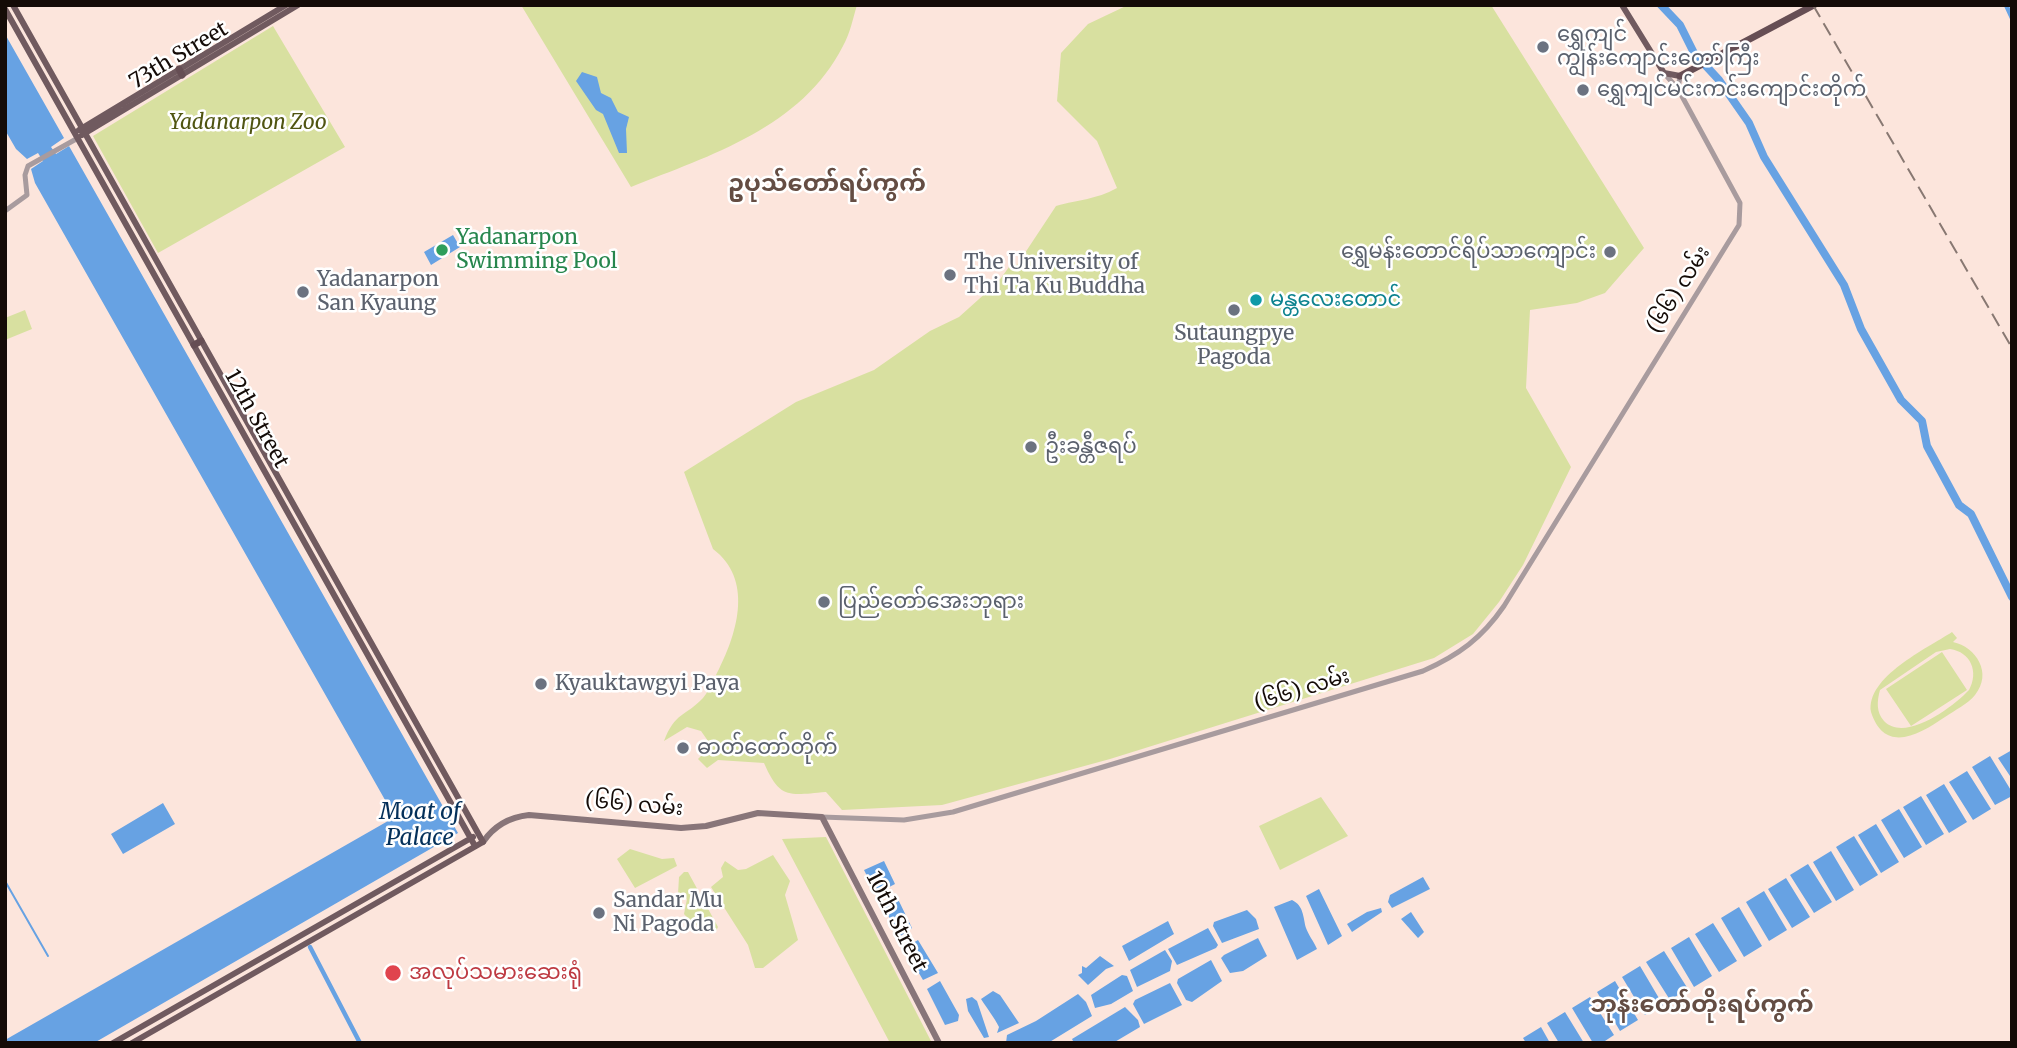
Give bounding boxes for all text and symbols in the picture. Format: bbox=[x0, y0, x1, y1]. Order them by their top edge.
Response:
street label: 73th Street bbox=[125, 17, 233, 95]
place label: ရွှေကျင် ကျွန်းကျောင်းတော်ကြီး bbox=[1557, 22, 1760, 72]
marker: ရွှေကျင် ကျွန်းကျောင်းတော်ကြီး bbox=[1535, 39, 1551, 55]
place label: ရွှေကျင်မင်းကင်းကျောင်းတိုက် bbox=[1597, 77, 1866, 103]
marker: ရွှေကျင်မင်းကင်းကျောင်းတိုက် bbox=[1575, 82, 1591, 98]
park label: Yadanarpon Zoo bbox=[169, 110, 327, 136]
district label: ဥပုသ်တော်ရပ်ကွက် bbox=[728, 170, 926, 198]
place label: Yadanarpon Swimming Pool bbox=[456, 225, 617, 275]
place label: ရွှေမန်းတောင်ရိပ်သာကျောင်း bbox=[1341, 239, 1596, 265]
marker: Yadanarpon Swimming Pool bbox=[434, 242, 450, 258]
street label: (၆၆) လမ်း bbox=[1642, 242, 1716, 338]
marker: ရွှေမန်းတောင်ရိပ်သာကျောင်း bbox=[1602, 244, 1618, 260]
place label: The University of Thi Ta Ku Buddha bbox=[964, 250, 1145, 300]
place label: Yadanarpon San Kyaung bbox=[317, 267, 439, 317]
marker: The University of Thi Ta Ku Buddha bbox=[942, 267, 958, 283]
marker: Yadanarpon San Kyaung bbox=[295, 284, 311, 300]
place label: မန္တလေးတောင် bbox=[1270, 287, 1401, 313]
marker: မန္တလေးတောင် bbox=[1248, 292, 1264, 308]
marker: Sutaungpye Pagoda bbox=[1226, 302, 1242, 318]
place label: Sutaungpye Pagoda bbox=[1174, 321, 1294, 371]
street label: 12th Street bbox=[219, 365, 293, 473]
place label: ဦးခန္တီဇရပ် bbox=[1045, 434, 1137, 460]
marker: ဦးခန္တီဇရပ် bbox=[1023, 439, 1039, 455]
place label: ပြည်တော်အေးဘုရား bbox=[838, 589, 1024, 615]
marker: ပြည်တော်အေးဘုရား bbox=[816, 594, 832, 610]
street label: (၆၆) လမ်း bbox=[1251, 664, 1353, 716]
place label: Kyauktawgyi Paya bbox=[555, 671, 740, 697]
marker: Kyauktawgyi Paya bbox=[533, 676, 549, 692]
place label: ဓာတ်တော်တိုက် bbox=[697, 735, 838, 761]
marker: ဓာတ်တော်တိုက် bbox=[675, 740, 691, 756]
street label: (၆၆) လမ်း bbox=[584, 788, 684, 822]
water label: Moat of Palace bbox=[379, 798, 461, 852]
street label: 10th Street bbox=[860, 868, 932, 976]
place label: Sandar Mu Ni Pagoda bbox=[613, 888, 723, 938]
marker: Sandar Mu Ni Pagoda bbox=[591, 905, 607, 921]
place label: အလုပ်သမားဆေးရုံ bbox=[409, 960, 582, 986]
marker: အလုပ်သမားဆေးရုံ bbox=[383, 963, 403, 983]
district label: ဘုန်းတော်တိုးရပ်ကွက် bbox=[1590, 991, 1814, 1019]

